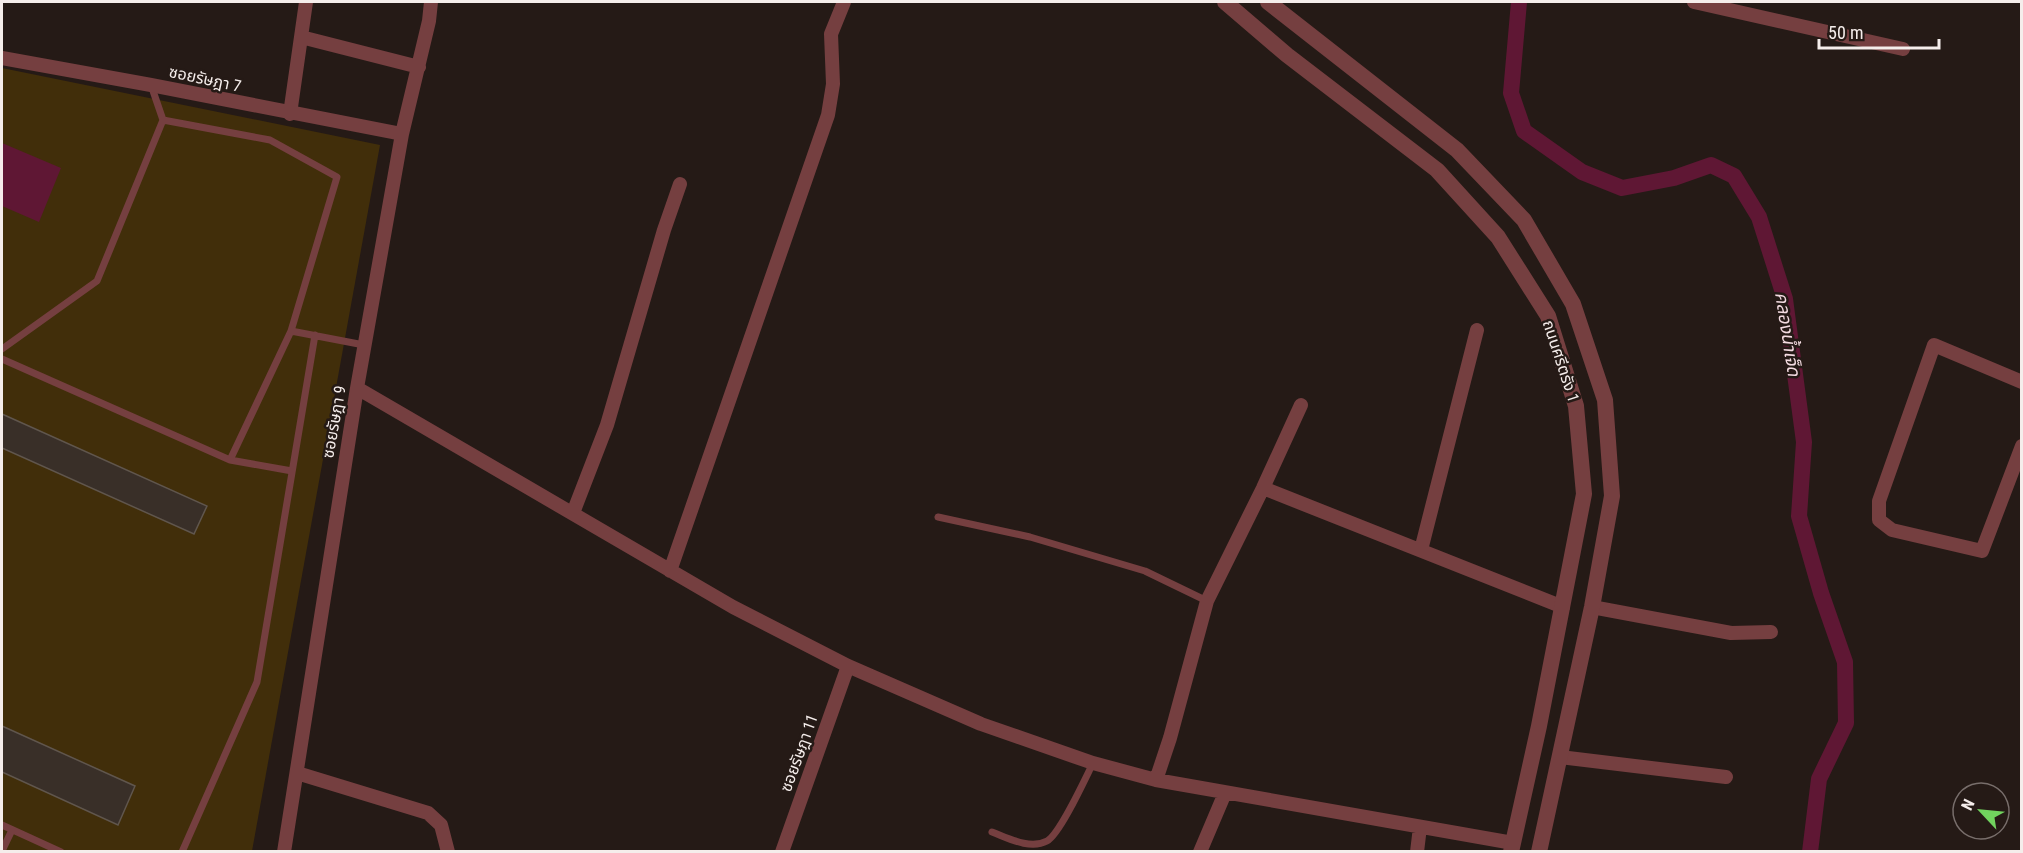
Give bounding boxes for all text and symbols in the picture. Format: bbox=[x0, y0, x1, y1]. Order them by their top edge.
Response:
scale bar bbox=[1819, 12, 1939, 50]
text: 50 m bbox=[1828, 22, 1863, 43]
street label: ซอยรัษฎา 7 bbox=[167, 62, 243, 96]
water label: คลองน้ำเจ็ด bbox=[1771, 290, 1807, 379]
street label: ถนนศรีตรัง 1 bbox=[1539, 318, 1583, 404]
street label: ซอยรัษฎา 9 bbox=[318, 384, 350, 460]
street label: ซอยรัษฎา 11 bbox=[776, 712, 822, 794]
north arrow bbox=[1951, 781, 2011, 841]
text: N bbox=[1957, 796, 1979, 813]

